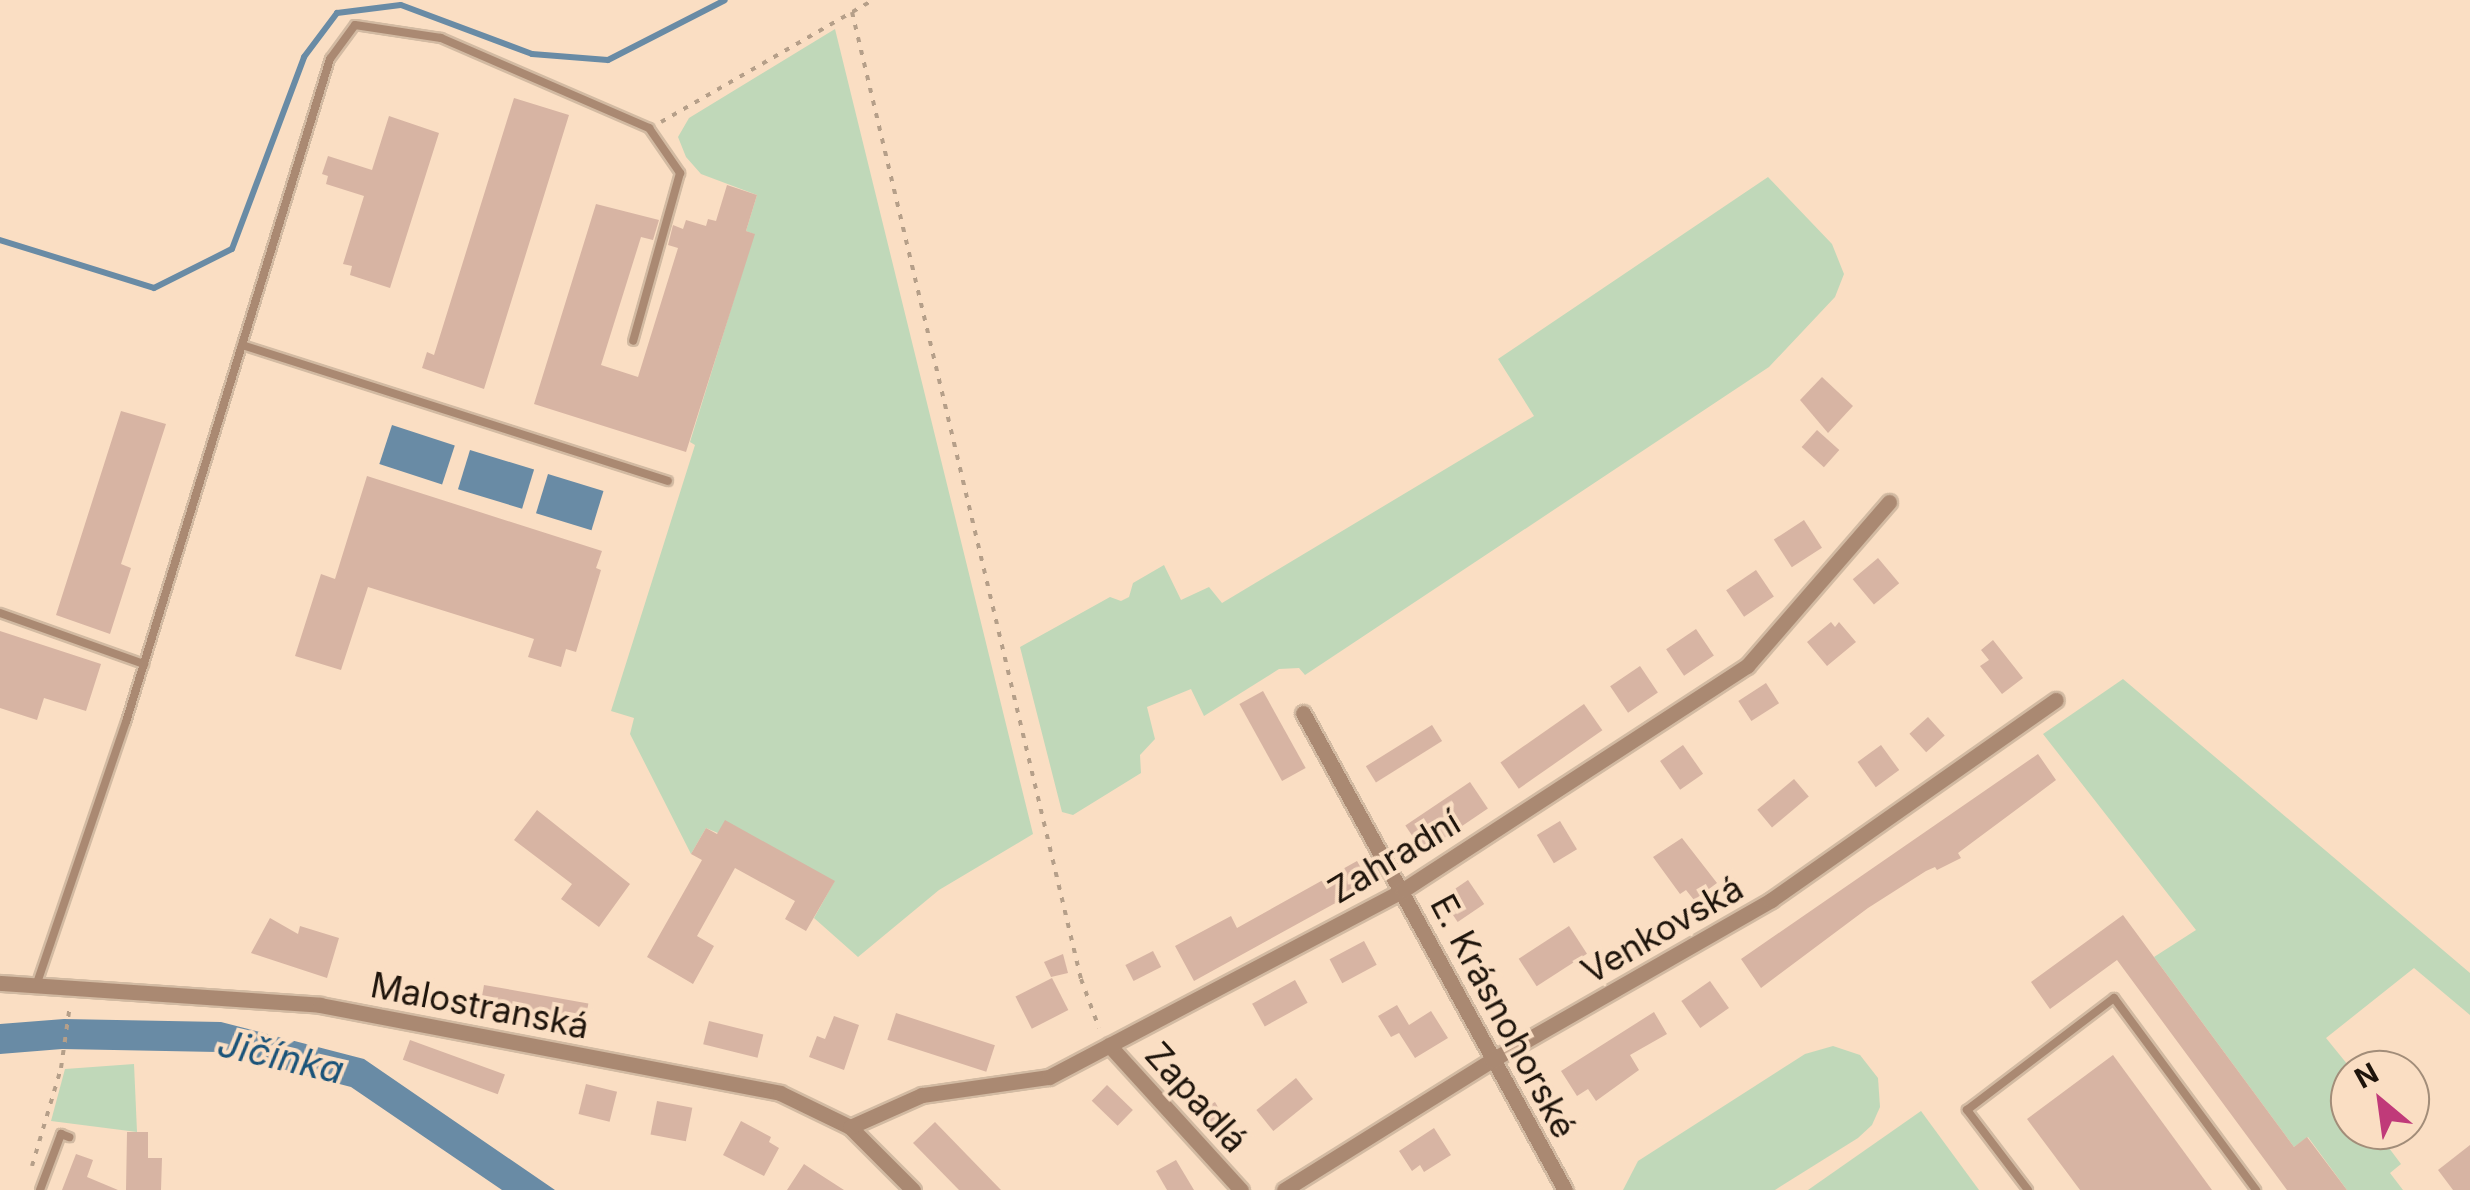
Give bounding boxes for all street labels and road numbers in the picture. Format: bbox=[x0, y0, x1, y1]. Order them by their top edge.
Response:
street label: Zahradní bbox=[1321, 800, 1467, 912]
street label: Venkovská bbox=[1574, 866, 1750, 992]
street label: E. Krásnohorské bbox=[1422, 887, 1586, 1145]
street label: Malostranská bbox=[367, 963, 593, 1047]
street label: Zapadlá bbox=[1137, 1034, 1257, 1160]

